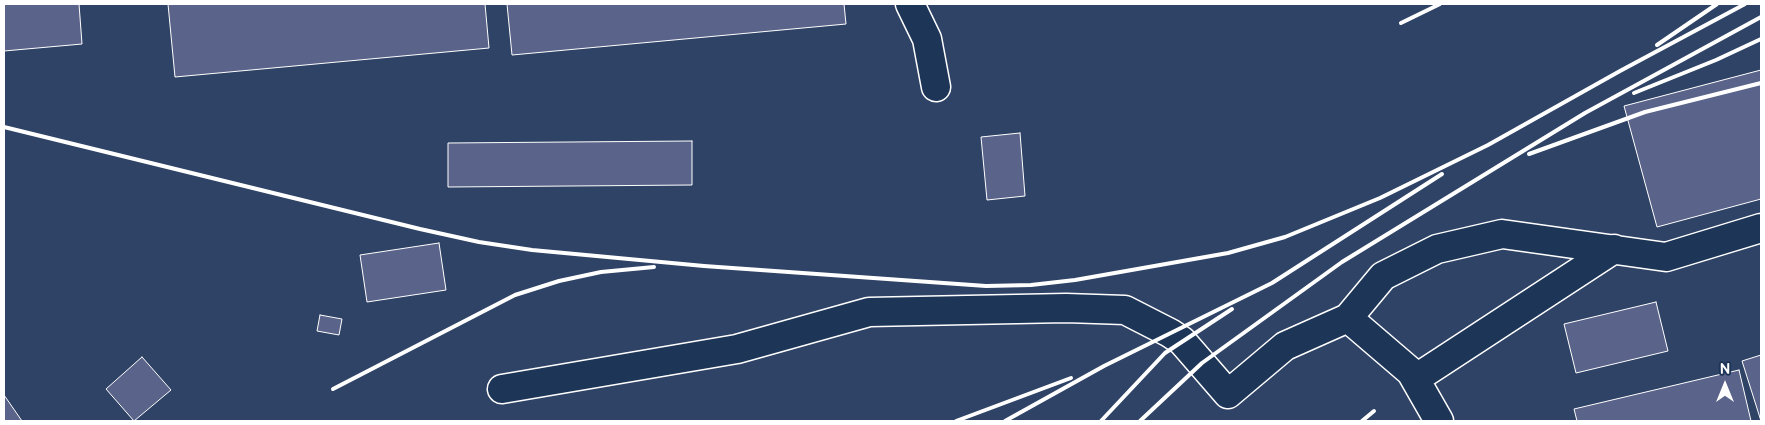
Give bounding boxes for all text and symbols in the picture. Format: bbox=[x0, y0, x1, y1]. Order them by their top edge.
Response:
north arrow bbox=[1700, 360, 1750, 410]
text: N bbox=[1720, 361, 1730, 378]

